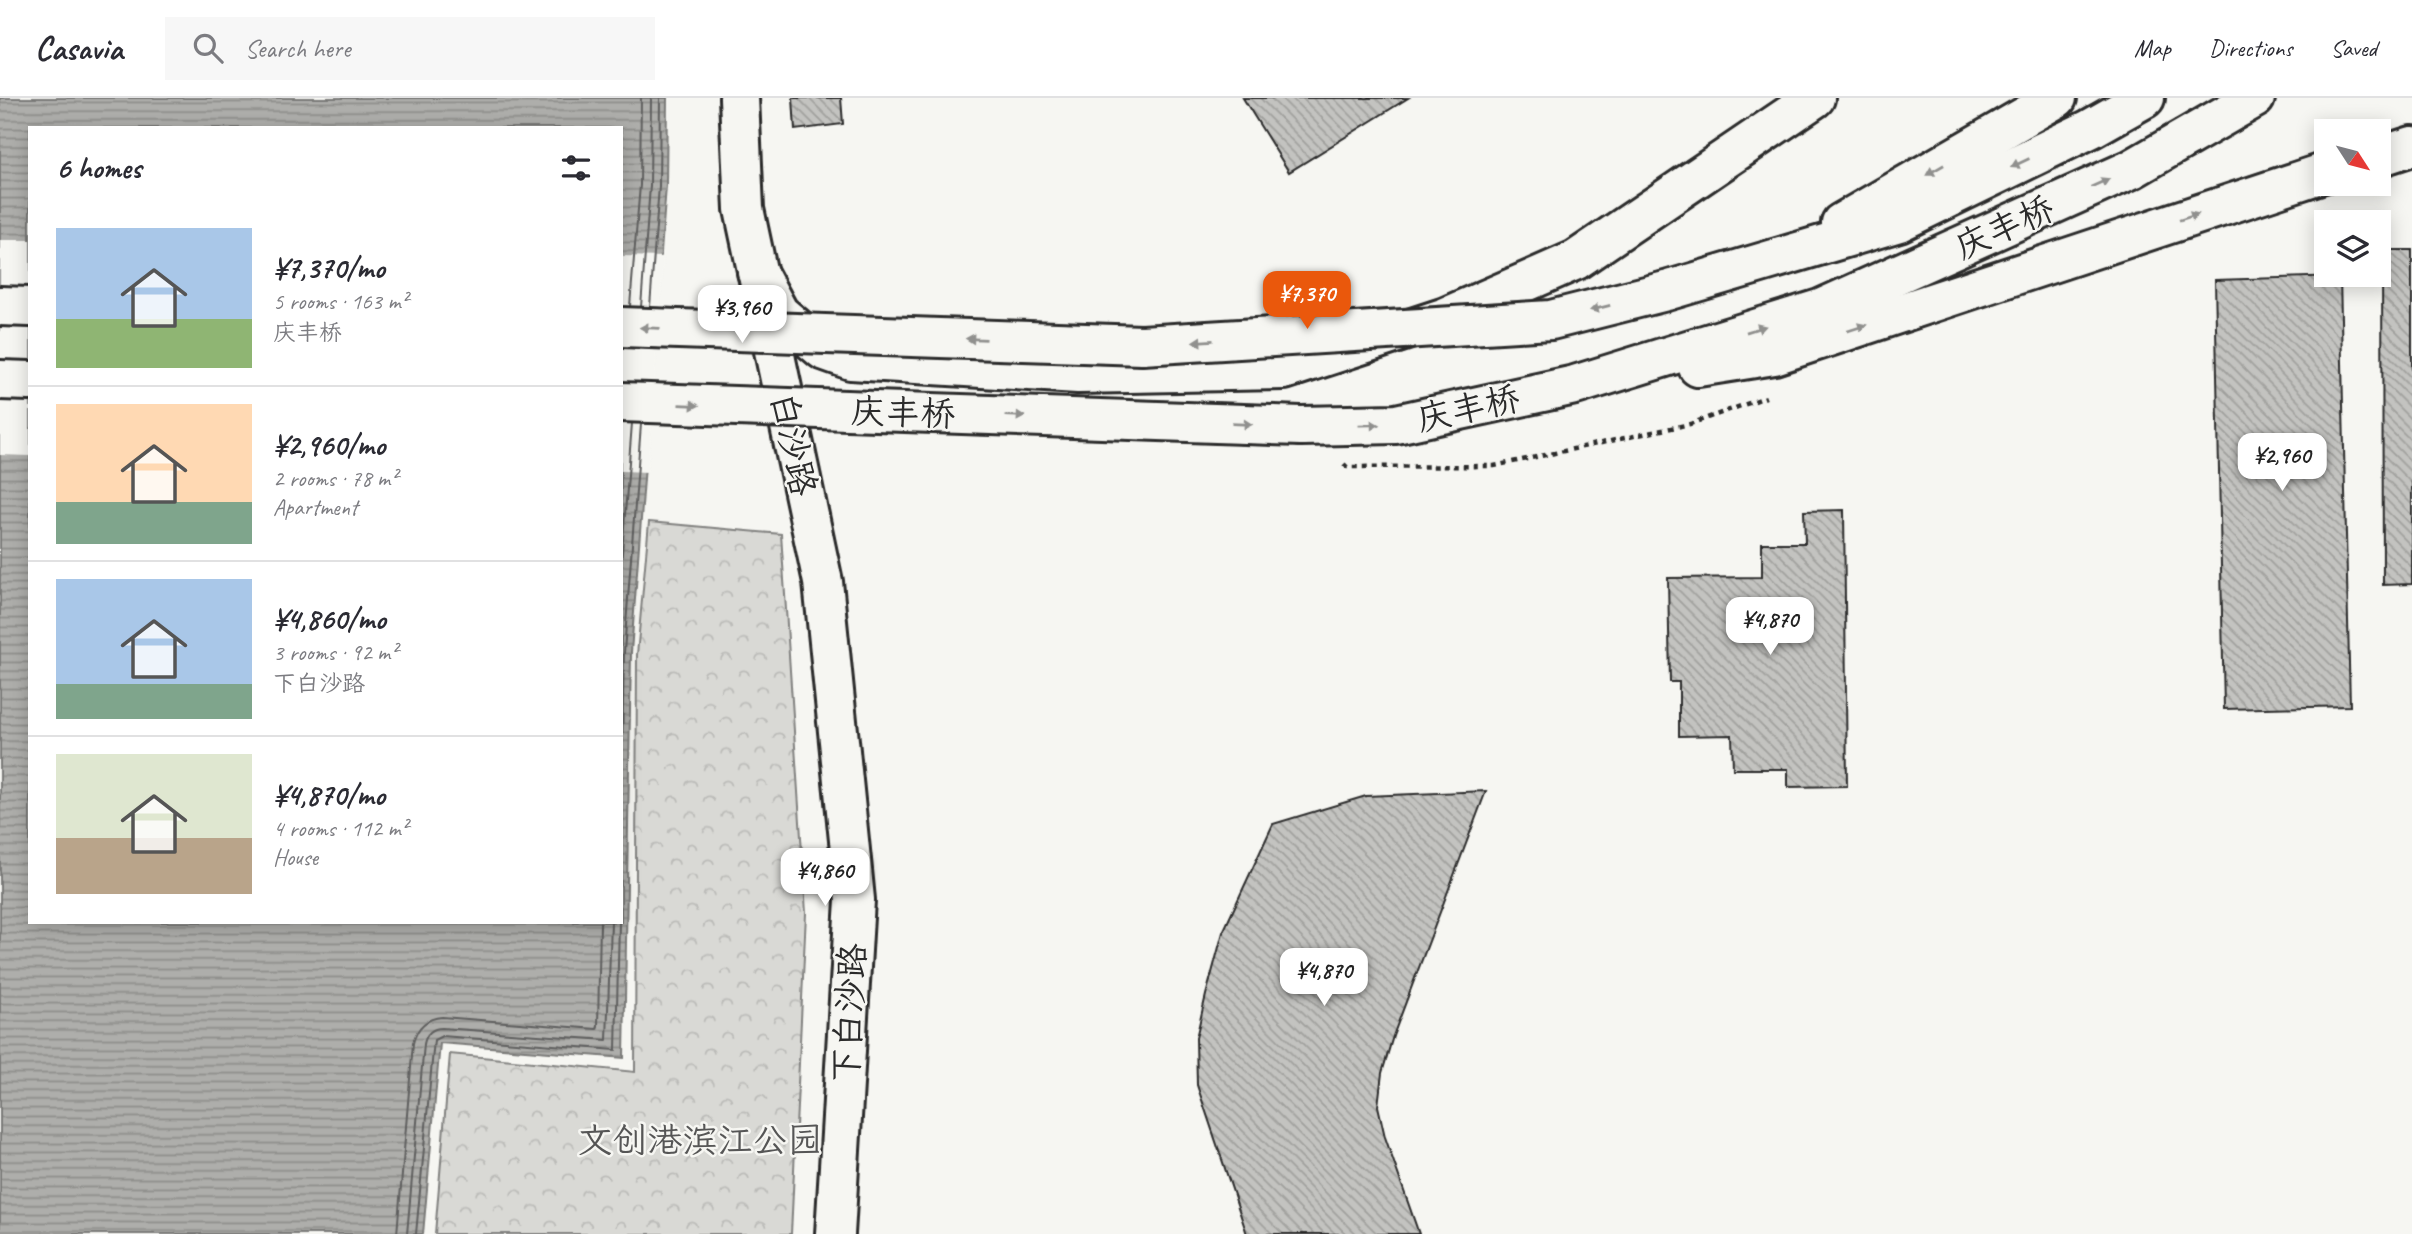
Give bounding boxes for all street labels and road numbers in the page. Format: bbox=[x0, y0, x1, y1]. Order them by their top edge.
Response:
street label: 庆丰桥 bbox=[1947, 186, 2061, 269]
street label: 庆丰桥 bbox=[1412, 376, 1524, 441]
street label: 白沙路 bbox=[761, 388, 826, 500]
street label: 庆丰桥 bbox=[850, 388, 956, 437]
street label: 下白沙路 bbox=[823, 942, 876, 1084]

